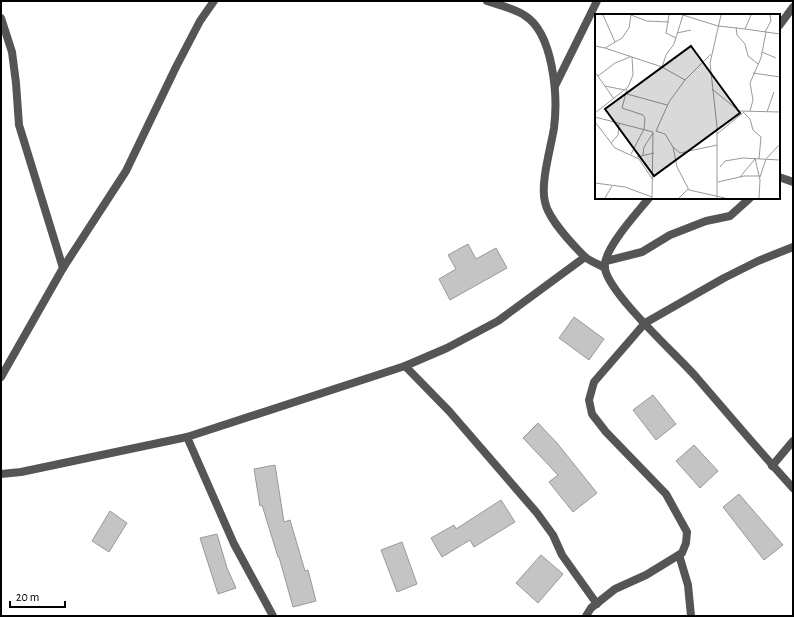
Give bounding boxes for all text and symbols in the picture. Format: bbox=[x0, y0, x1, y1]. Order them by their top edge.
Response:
inset map bbox=[595, 14, 780, 199]
scale bar bbox=[10, 583, 65, 609]
text: 20 m bbox=[16, 591, 39, 603]

